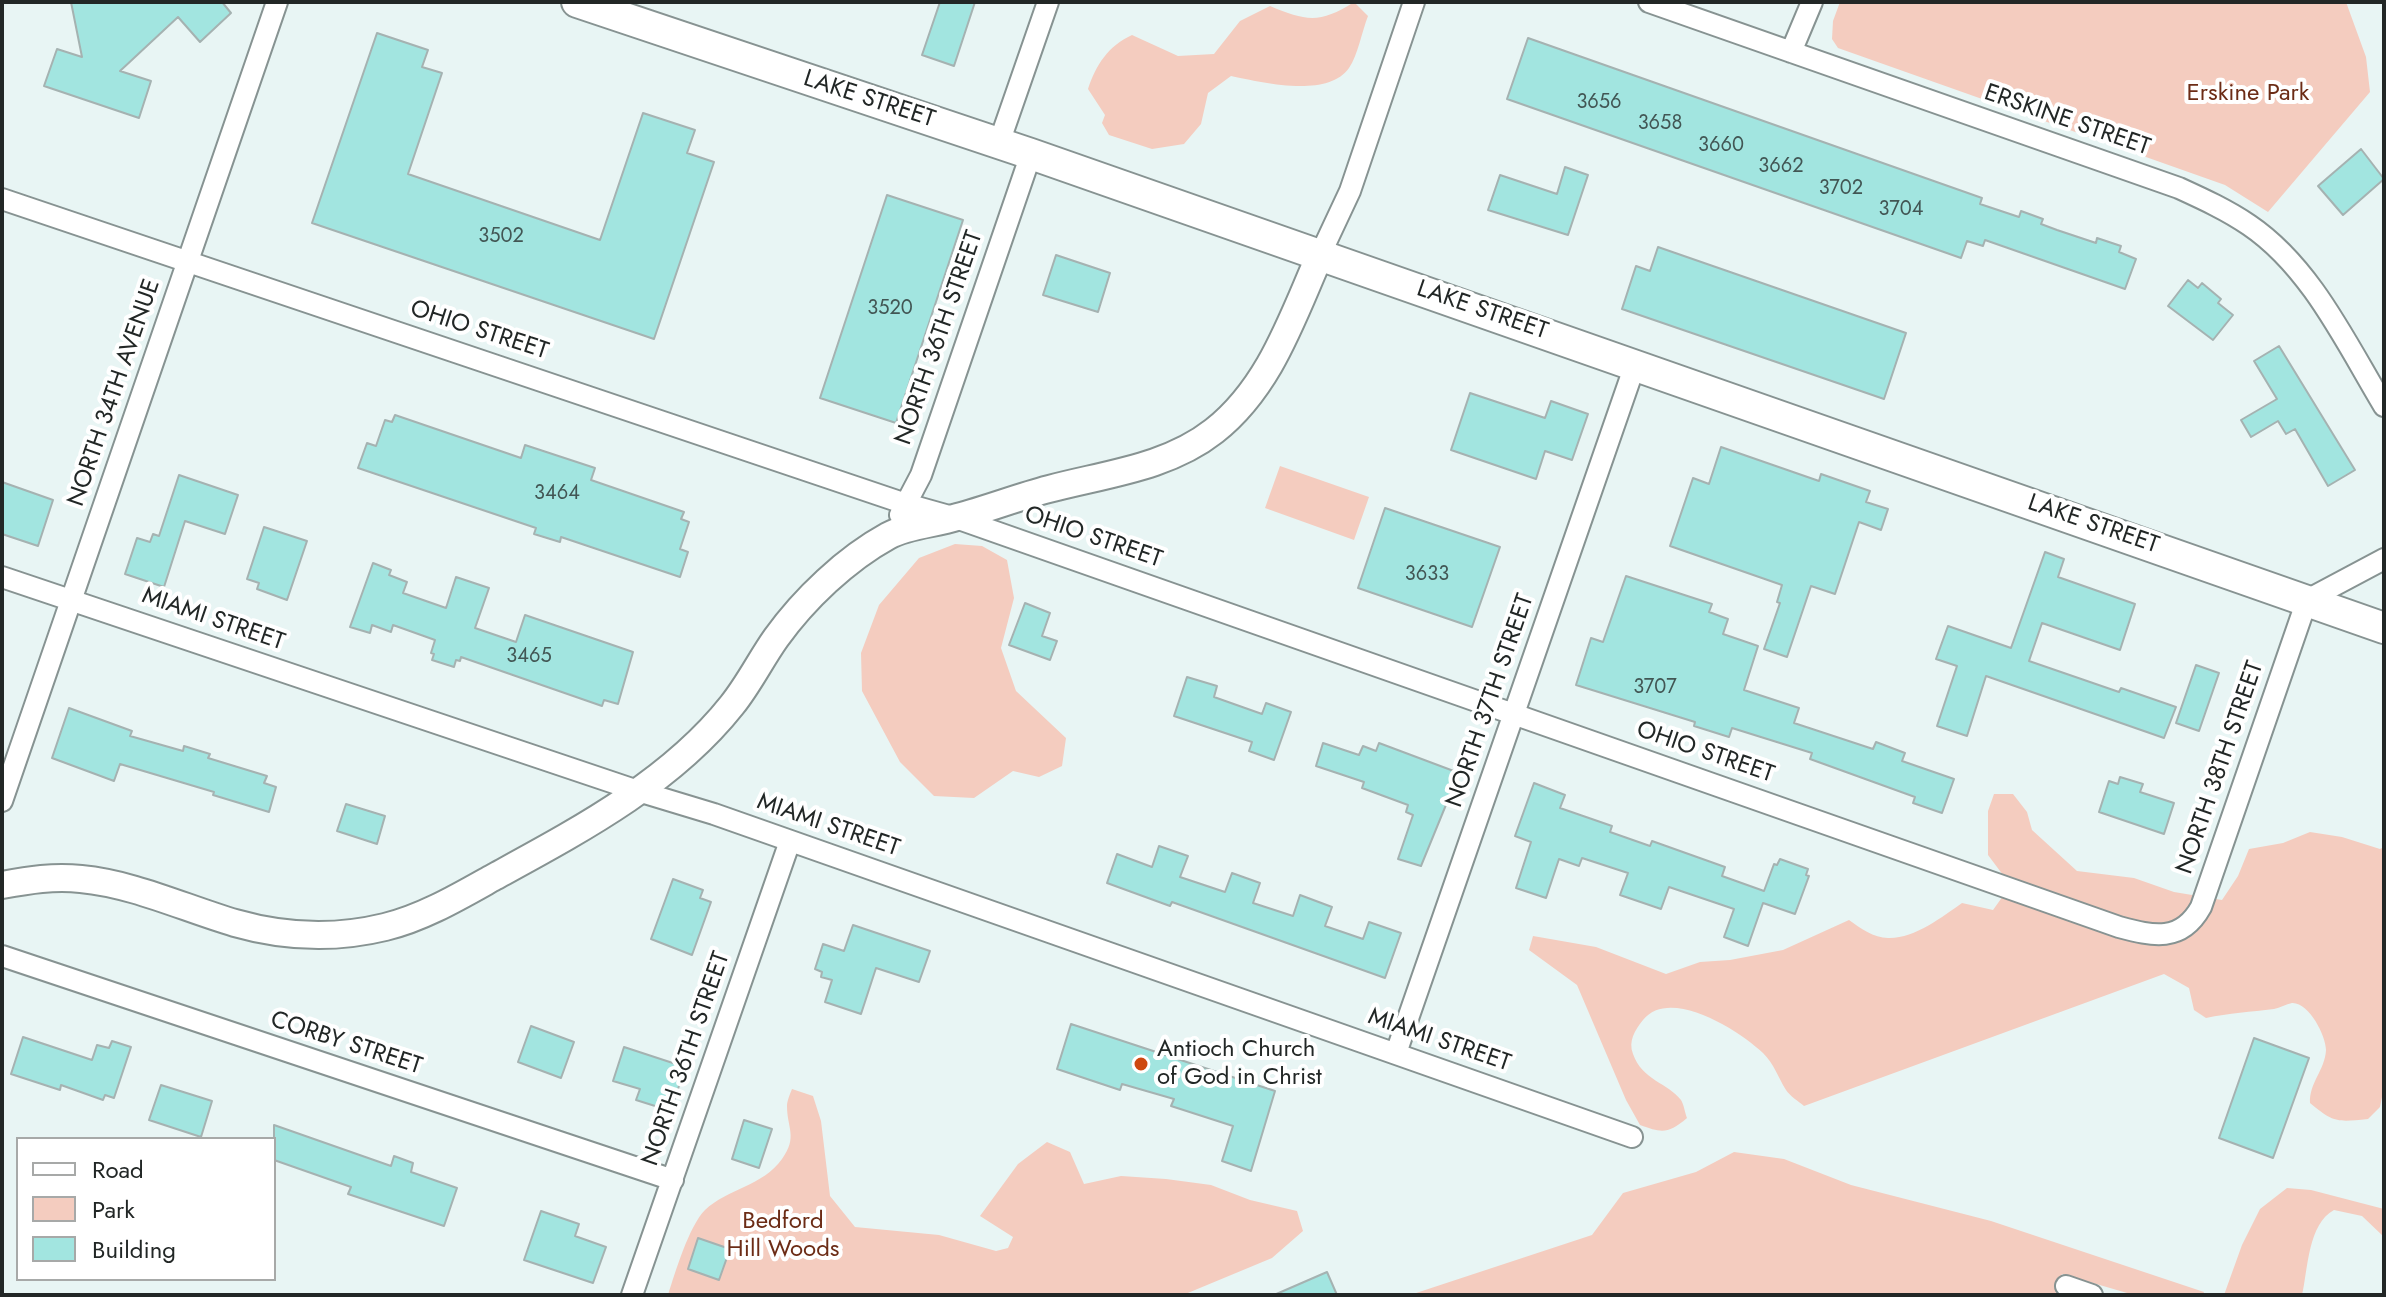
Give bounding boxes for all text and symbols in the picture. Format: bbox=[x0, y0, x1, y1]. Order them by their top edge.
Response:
street label: LAKE STREET bbox=[800, 65, 938, 135]
street label: ERSKINE STREET bbox=[1980, 79, 2154, 163]
park label: Erskine Park bbox=[2187, 80, 2309, 108]
house number: 3656 bbox=[1576, 91, 1622, 115]
house number: 3658 bbox=[1638, 112, 1682, 136]
house number: 3660 bbox=[1698, 134, 1744, 158]
house number: 3662 bbox=[1758, 155, 1804, 179]
house number: 3702 bbox=[1819, 177, 1863, 201]
house number: 3704 bbox=[1879, 198, 1923, 222]
house number: 3502 bbox=[478, 225, 524, 249]
street label: NORTH 36TH STREET bbox=[890, 227, 990, 449]
street label: LAKE STREET bbox=[1413, 275, 1551, 347]
street label: NORTH 34TH AVENUE bbox=[63, 276, 167, 510]
street label: OHIO STREET bbox=[406, 295, 552, 367]
house number: 3520 bbox=[867, 297, 913, 321]
house number: 3464 bbox=[534, 482, 580, 506]
street label: LAKE STREET bbox=[2024, 489, 2162, 561]
street label: OHIO STREET bbox=[1020, 501, 1166, 575]
house number: 3633 bbox=[1405, 563, 1449, 587]
street label: MIAMI STREET bbox=[138, 582, 288, 658]
street label: NORTH 37TH STREET bbox=[1441, 591, 1541, 811]
house number: 3465 bbox=[506, 645, 552, 669]
street label: NORTH 38TH STREET bbox=[2171, 658, 2271, 878]
house number: 3707 bbox=[1633, 676, 1677, 700]
street label: OHIO STREET bbox=[1632, 716, 1778, 790]
street label: MIAMI STREET bbox=[753, 788, 903, 864]
street label: NORTH 36TH STREET bbox=[637, 948, 737, 1170]
street label: MIAMI STREET bbox=[1364, 1003, 1514, 1079]
street label: CORBY STREET bbox=[267, 1006, 425, 1082]
place label: Antioch Church of God in Christ bbox=[1157, 1036, 1322, 1092]
marker: Antioch Church of God in Christ bbox=[1132, 1055, 1150, 1073]
legend bbox=[16, 1137, 276, 1281]
text: Road bbox=[92, 1152, 144, 1187]
text: Park bbox=[92, 1192, 135, 1227]
park label: Bedford Hill Woods bbox=[726, 1208, 840, 1264]
text: Building bbox=[92, 1232, 176, 1267]

